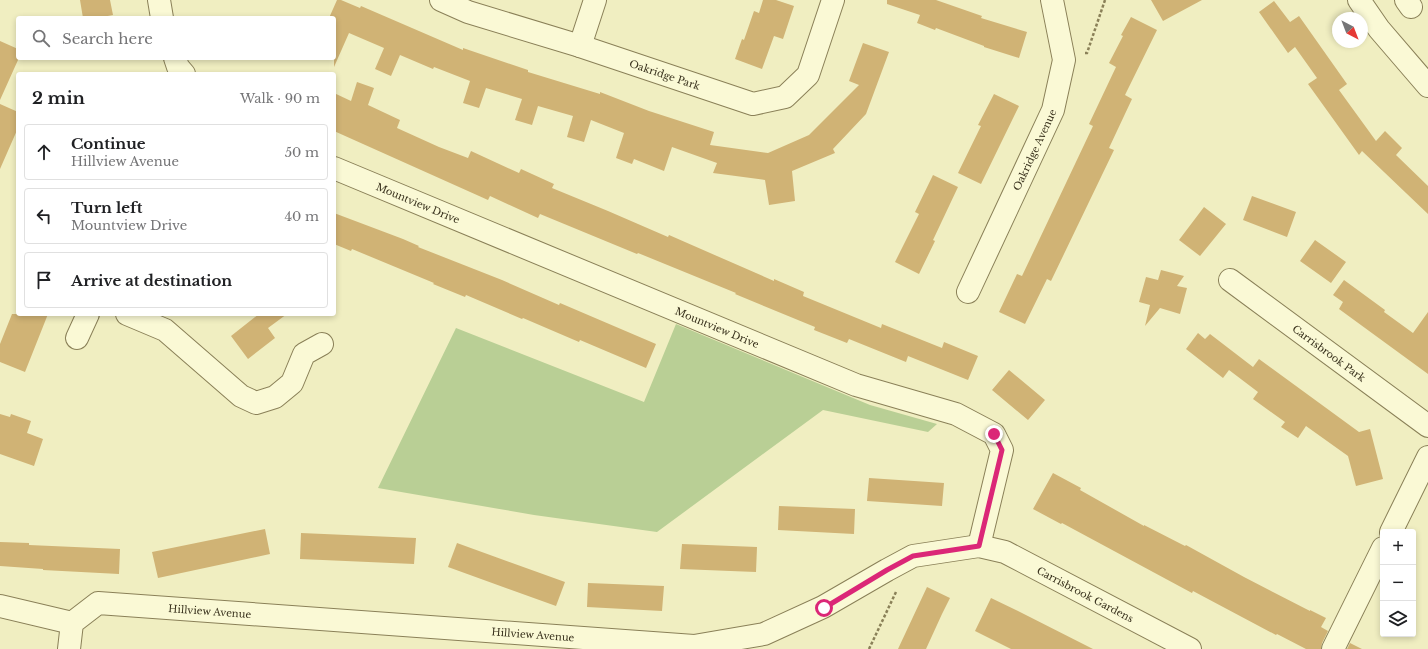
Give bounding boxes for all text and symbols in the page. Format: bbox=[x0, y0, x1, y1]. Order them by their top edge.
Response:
north arrow bbox=[1332, 12, 1368, 48]
search box bbox=[16, 16, 336, 60]
icon: search bbox=[30, 27, 52, 49]
text: Search here bbox=[62, 29, 153, 48]
street label: Oakridge Park bbox=[628, 57, 702, 93]
text: 2 min bbox=[32, 88, 85, 109]
text: Walk · 90 m bbox=[240, 90, 320, 107]
street label: Oakridge Avenue bbox=[1010, 107, 1060, 193]
text: Continue bbox=[71, 134, 146, 153]
icon: ahead bbox=[33, 141, 55, 163]
text: 50 m bbox=[285, 144, 319, 161]
text: Hillview Avenue bbox=[71, 153, 179, 170]
street label: Mountview Drive bbox=[374, 180, 462, 227]
text: Turn left bbox=[71, 198, 142, 217]
icon: left bbox=[33, 205, 55, 227]
text: 40 m bbox=[284, 208, 319, 225]
text: Mountview Drive bbox=[71, 217, 187, 234]
icon: arrive bbox=[33, 269, 55, 291]
text: Arrive at destination bbox=[71, 271, 232, 290]
street label: Mountview Drive bbox=[673, 305, 761, 351]
street label: Carrisbrook Park bbox=[1290, 322, 1368, 385]
route end bbox=[985, 425, 1003, 443]
map controls bbox=[1380, 529, 1416, 637]
button: + bbox=[1380, 529, 1416, 565]
street label: Carrisbrook Gardens bbox=[1035, 564, 1136, 625]
button: − bbox=[1380, 565, 1416, 601]
route start bbox=[815, 599, 833, 617]
button: layers bbox=[1380, 601, 1416, 637]
street label: Hillview Avenue bbox=[168, 602, 252, 621]
street label: Hillview Avenue bbox=[491, 625, 575, 644]

